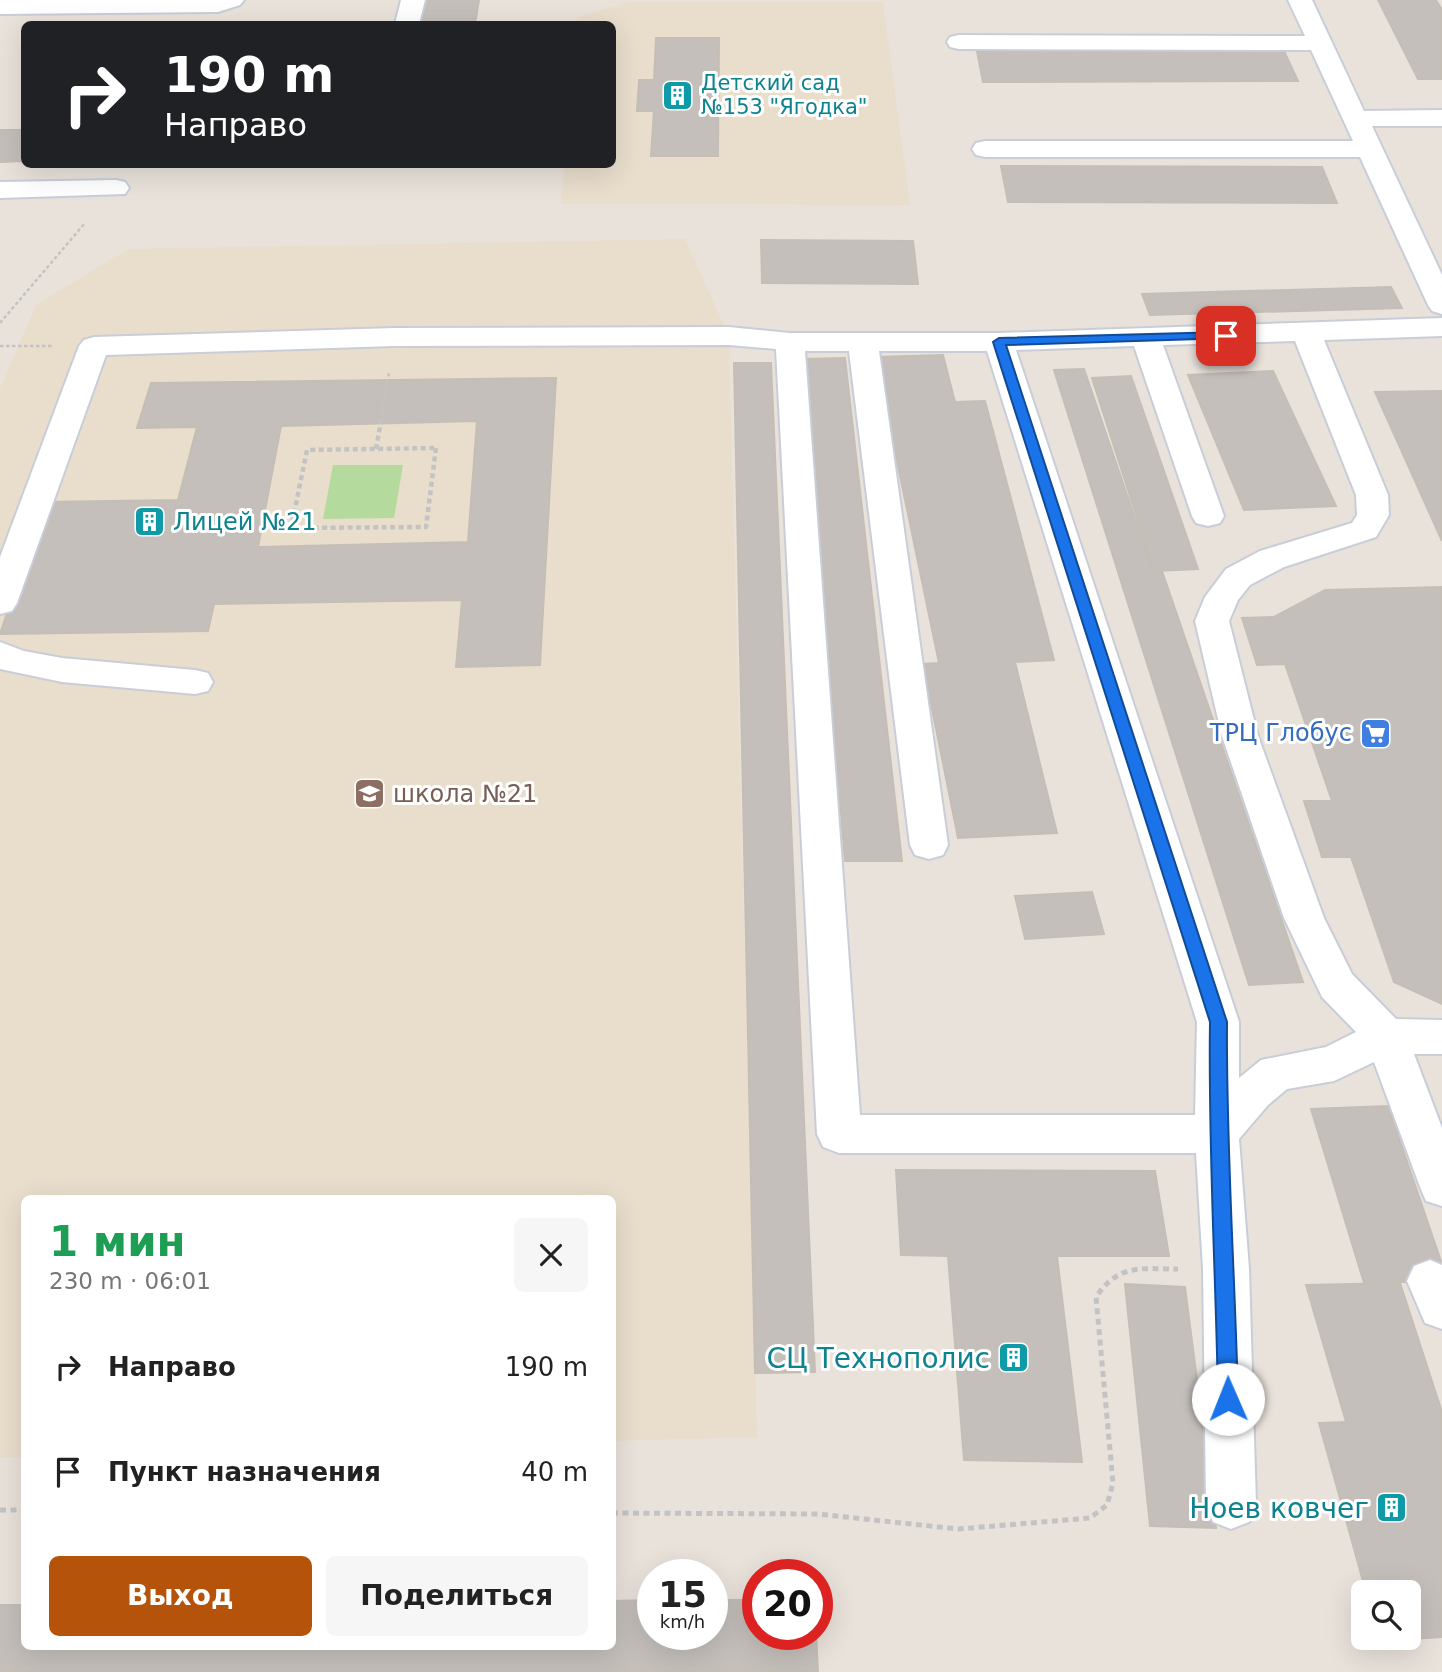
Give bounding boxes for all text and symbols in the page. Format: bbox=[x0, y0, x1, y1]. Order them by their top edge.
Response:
text: 190 m bbox=[164, 47, 334, 104]
icon: right bbox=[49, 49, 140, 140]
place label: Детский сад №153 "Ягодка" bbox=[701, 71, 867, 119]
building icon: Детский сад №153 "Ягодка" bbox=[661, 78, 695, 112]
text: Направо bbox=[164, 106, 307, 144]
pin bbox=[1196, 306, 1256, 366]
icon: arrive bbox=[1207, 317, 1245, 355]
building icon: Лицей №21 bbox=[133, 505, 167, 539]
place label: Лицей №21 bbox=[173, 508, 316, 536]
supermarket icon: ТРЦ Глобус bbox=[1358, 716, 1392, 750]
place label: ТРЦ Глобус bbox=[1209, 719, 1352, 747]
school or university icon: школа №21 bbox=[353, 777, 387, 811]
place label: школа №21 bbox=[393, 780, 537, 808]
text: 1 мин bbox=[49, 1217, 186, 1266]
button: close bbox=[514, 1218, 588, 1292]
text: 230 m · 06:01 bbox=[49, 1268, 211, 1294]
building icon: СЦ Технополис bbox=[996, 1341, 1030, 1375]
place label: СЦ Технополис bbox=[767, 1342, 990, 1375]
icon: right bbox=[49, 1348, 87, 1386]
text: Направо bbox=[108, 1352, 236, 1382]
text: 190 m bbox=[505, 1352, 588, 1382]
position arrow bbox=[1191, 1362, 1265, 1436]
icon: arrive bbox=[49, 1453, 87, 1491]
text: Пункт назначения bbox=[108, 1457, 381, 1487]
text: 40 m bbox=[521, 1457, 588, 1487]
building icon: Ноев ковчег bbox=[1375, 1491, 1409, 1525]
place label: Ноев ковчег bbox=[1189, 1492, 1369, 1525]
button: Выход bbox=[49, 1556, 312, 1636]
button: Поделиться bbox=[326, 1556, 588, 1636]
speed limit sign: 20 bbox=[742, 1559, 833, 1650]
text: 15 bbox=[658, 1575, 707, 1615]
map controls bbox=[1351, 1580, 1421, 1650]
button: search bbox=[1351, 1580, 1421, 1650]
text: km/h bbox=[660, 1611, 705, 1632]

